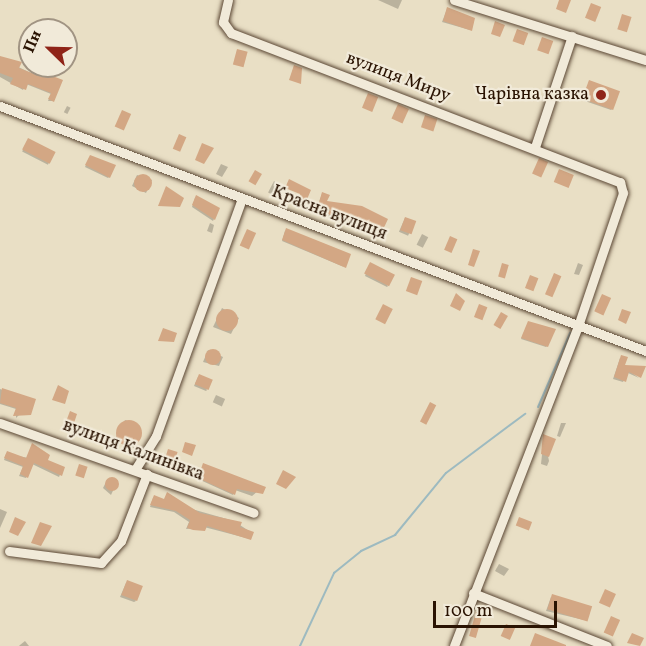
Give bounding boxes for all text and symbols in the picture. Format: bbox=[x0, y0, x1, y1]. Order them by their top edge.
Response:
north arrow bbox=[18, 18, 78, 78]
text: Пн bbox=[19, 27, 48, 57]
street label: вулиця Миру bbox=[343, 48, 453, 108]
place label: Чарівна казка bbox=[475, 84, 589, 106]
marker: Чарівна казка bbox=[594, 88, 608, 102]
street label: Красна вулиця bbox=[268, 182, 390, 246]
street label: вулиця Калинівка bbox=[60, 415, 206, 487]
scale bar bbox=[436, 589, 560, 627]
text: 100 m bbox=[444, 599, 493, 624]

